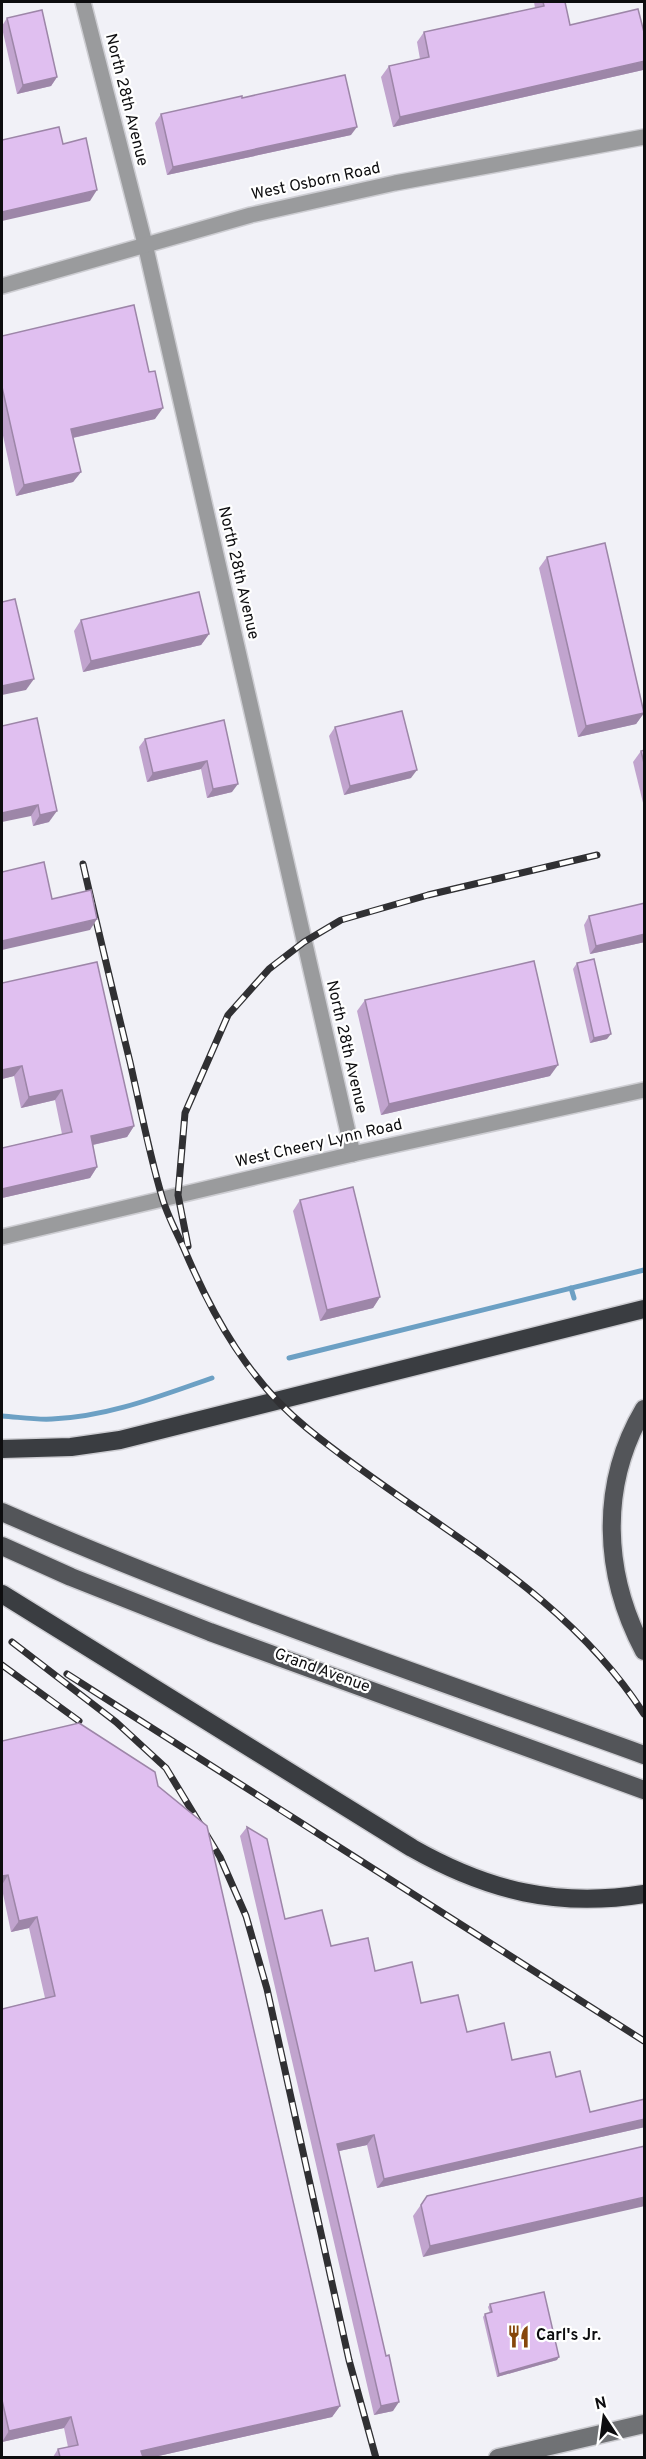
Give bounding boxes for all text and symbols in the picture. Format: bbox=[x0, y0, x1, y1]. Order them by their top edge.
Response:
street label: North 28th Avenue bbox=[100, 32, 152, 168]
street label: West Osborn Road bbox=[250, 159, 382, 205]
street label: North 28th Avenue bbox=[213, 505, 263, 641]
street label: North 28th Avenue bbox=[321, 979, 371, 1115]
street label: West Cheery Lynn Road bbox=[234, 1115, 404, 1173]
street label: Grand Avenue bbox=[271, 1644, 373, 1698]
restaurant icon: Carl's Jr. bbox=[505, 2323, 531, 2349]
place label: Carl's Jr. bbox=[536, 2326, 601, 2346]
north arrow bbox=[574, 2387, 634, 2447]
text: N bbox=[593, 2393, 609, 2415]

